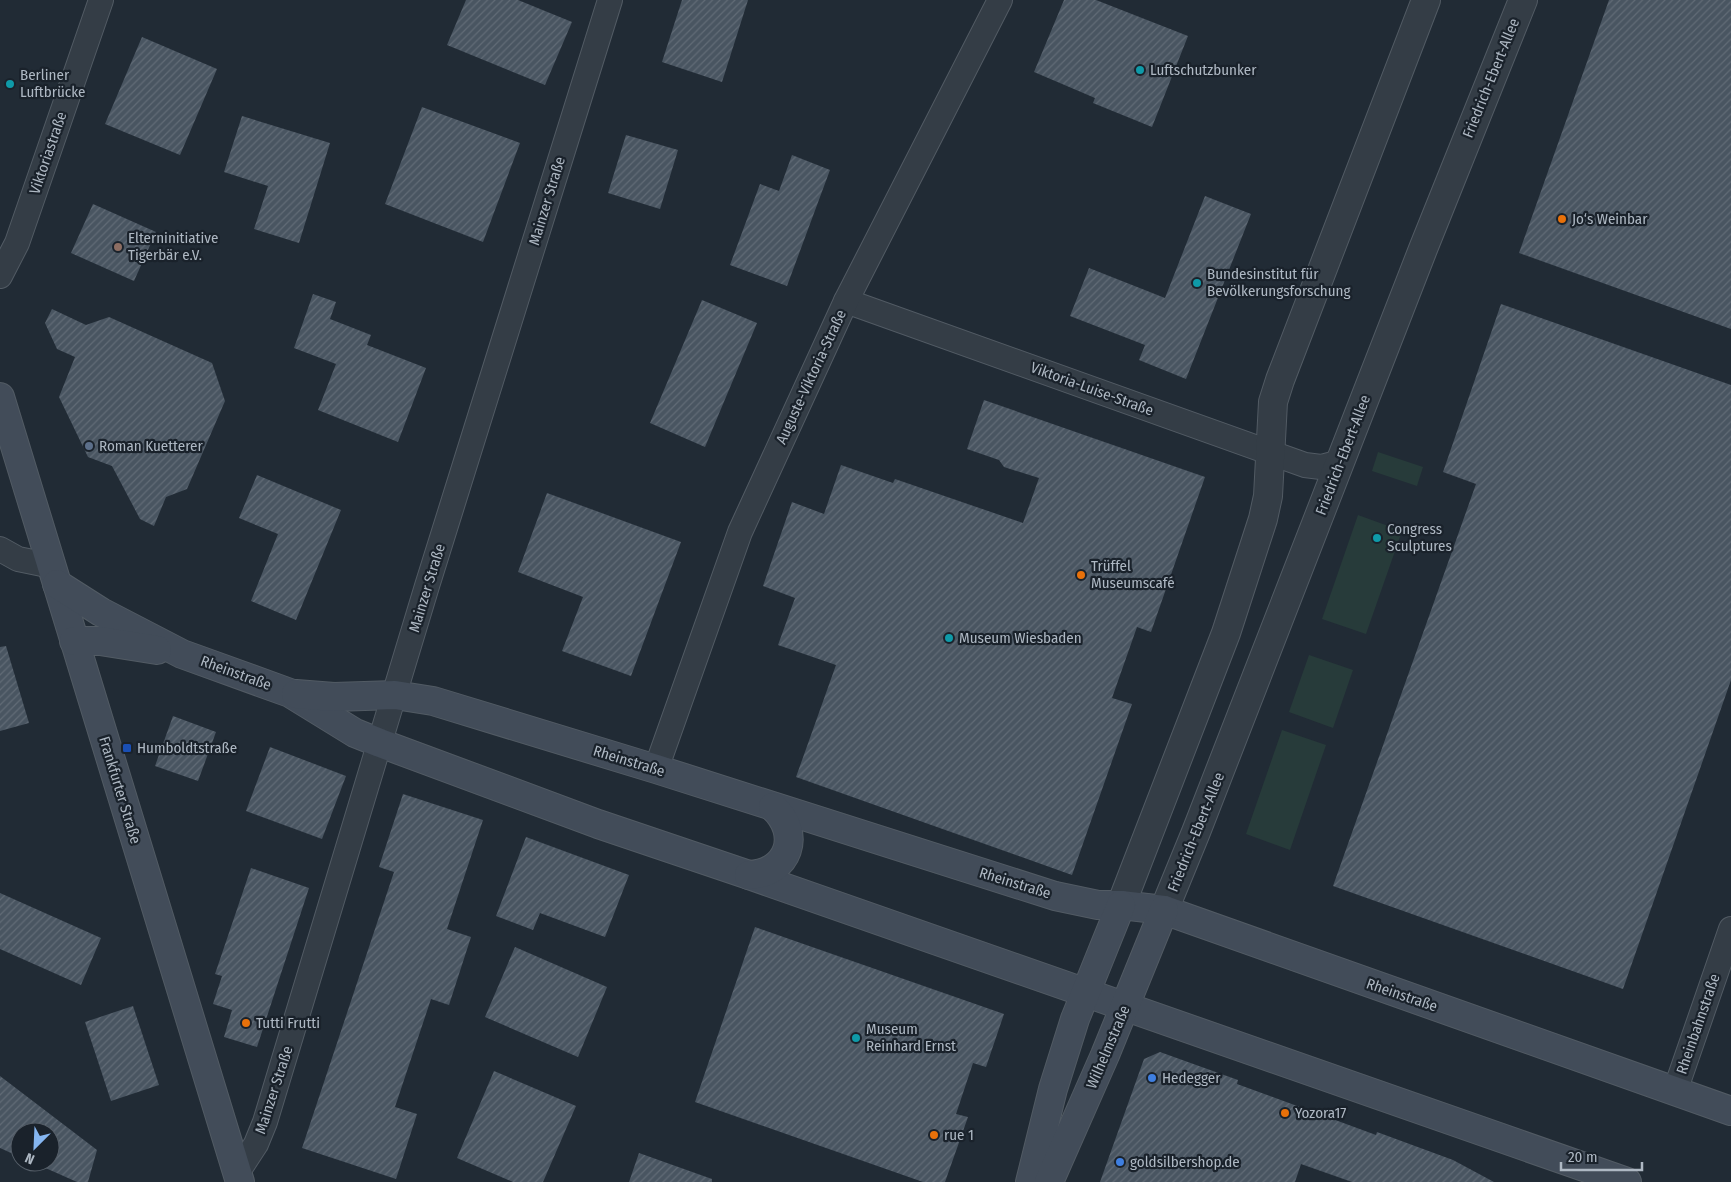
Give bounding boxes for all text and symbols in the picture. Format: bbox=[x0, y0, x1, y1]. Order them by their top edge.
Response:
street label: Friedrich-Ebert-Allee bbox=[1459, 16, 1523, 140]
place label: Luftschutzbunker bbox=[1150, 61, 1257, 79]
marker: Luftschutzbunker bbox=[1134, 64, 1146, 76]
place label: Berliner Luftbrücke bbox=[20, 66, 86, 101]
marker: Berliner Luftbrücke bbox=[4, 78, 16, 90]
street label: Viktoriastraße bbox=[25, 109, 71, 197]
street label: Mainzer Straße bbox=[525, 155, 569, 247]
place label: Jo‘s Weinbar bbox=[1572, 210, 1648, 228]
marker: Jo‘s Weinbar bbox=[1556, 213, 1568, 225]
place label: Elterninitiative Tigerbär e.V. bbox=[128, 229, 218, 264]
marker: Elterninitiative Tigerbär e.V. bbox=[112, 241, 124, 253]
place label: Bundesinstitut für Bevölkerungsforschung bbox=[1207, 265, 1351, 300]
marker: Bundesinstitut für Bevölkerungsforschung bbox=[1191, 277, 1203, 289]
street label: Auguste-Viktoria-Straße bbox=[772, 307, 850, 447]
street label: Viktoria-Luise-Straße bbox=[1028, 358, 1156, 420]
street label: Friedrich-Ebert-Allee bbox=[1312, 392, 1374, 518]
place label: Roman Kuetterer bbox=[99, 437, 203, 455]
marker: Roman Kuetterer bbox=[83, 440, 95, 452]
place label: Congress Sculptures bbox=[1387, 520, 1452, 555]
marker: Congress Sculptures bbox=[1371, 532, 1383, 544]
street label: Mainzer Straße bbox=[405, 542, 449, 634]
place label: Trüffel Museumscafé bbox=[1091, 557, 1175, 592]
marker: Trüffel Museumscafé bbox=[1075, 569, 1087, 581]
place label: Museum Wiesbaden bbox=[959, 629, 1082, 647]
marker: Museum Wiesbaden bbox=[943, 632, 955, 644]
street label: Rheinstraße bbox=[198, 652, 274, 694]
street label: Frankfurter Straße bbox=[95, 734, 145, 846]
place label: Humboldtstraße bbox=[137, 739, 237, 757]
marker: Humboldtstraße bbox=[121, 742, 133, 754]
street label: Rheinstraße bbox=[591, 742, 667, 780]
street label: Friedrich-Ebert-Allee bbox=[1164, 770, 1228, 894]
street label: Rheinstraße bbox=[977, 864, 1053, 902]
street label: Rheinbahnstraße bbox=[1672, 971, 1724, 1077]
street label: Rheinstraße bbox=[1364, 974, 1440, 1016]
street label: Wilhelmstraße bbox=[1082, 1003, 1134, 1091]
place label: Tutti Frutti bbox=[256, 1014, 320, 1032]
marker: Tutti Frutti bbox=[240, 1017, 252, 1029]
place label: Museum Reinhard Ernst bbox=[866, 1020, 956, 1055]
marker: Museum Reinhard Ernst bbox=[850, 1032, 862, 1044]
street label: Mainzer Straße bbox=[251, 1044, 297, 1136]
place label: Hedegger bbox=[1162, 1069, 1221, 1087]
marker: Hedegger bbox=[1146, 1072, 1158, 1084]
place label: Yozora17 bbox=[1295, 1104, 1346, 1122]
marker: Yozora17 bbox=[1279, 1107, 1291, 1119]
north arrow bbox=[10, 1122, 60, 1172]
place label: rue 1 bbox=[944, 1126, 974, 1144]
marker: rue 1 bbox=[928, 1129, 940, 1141]
scale bar bbox=[1561, 1140, 1642, 1172]
text: 20 m bbox=[1568, 1148, 1598, 1166]
text: N bbox=[23, 1149, 37, 1168]
place label: goldsilbershop.de bbox=[1130, 1153, 1240, 1171]
marker: goldsilbershop.de bbox=[1114, 1156, 1126, 1168]

